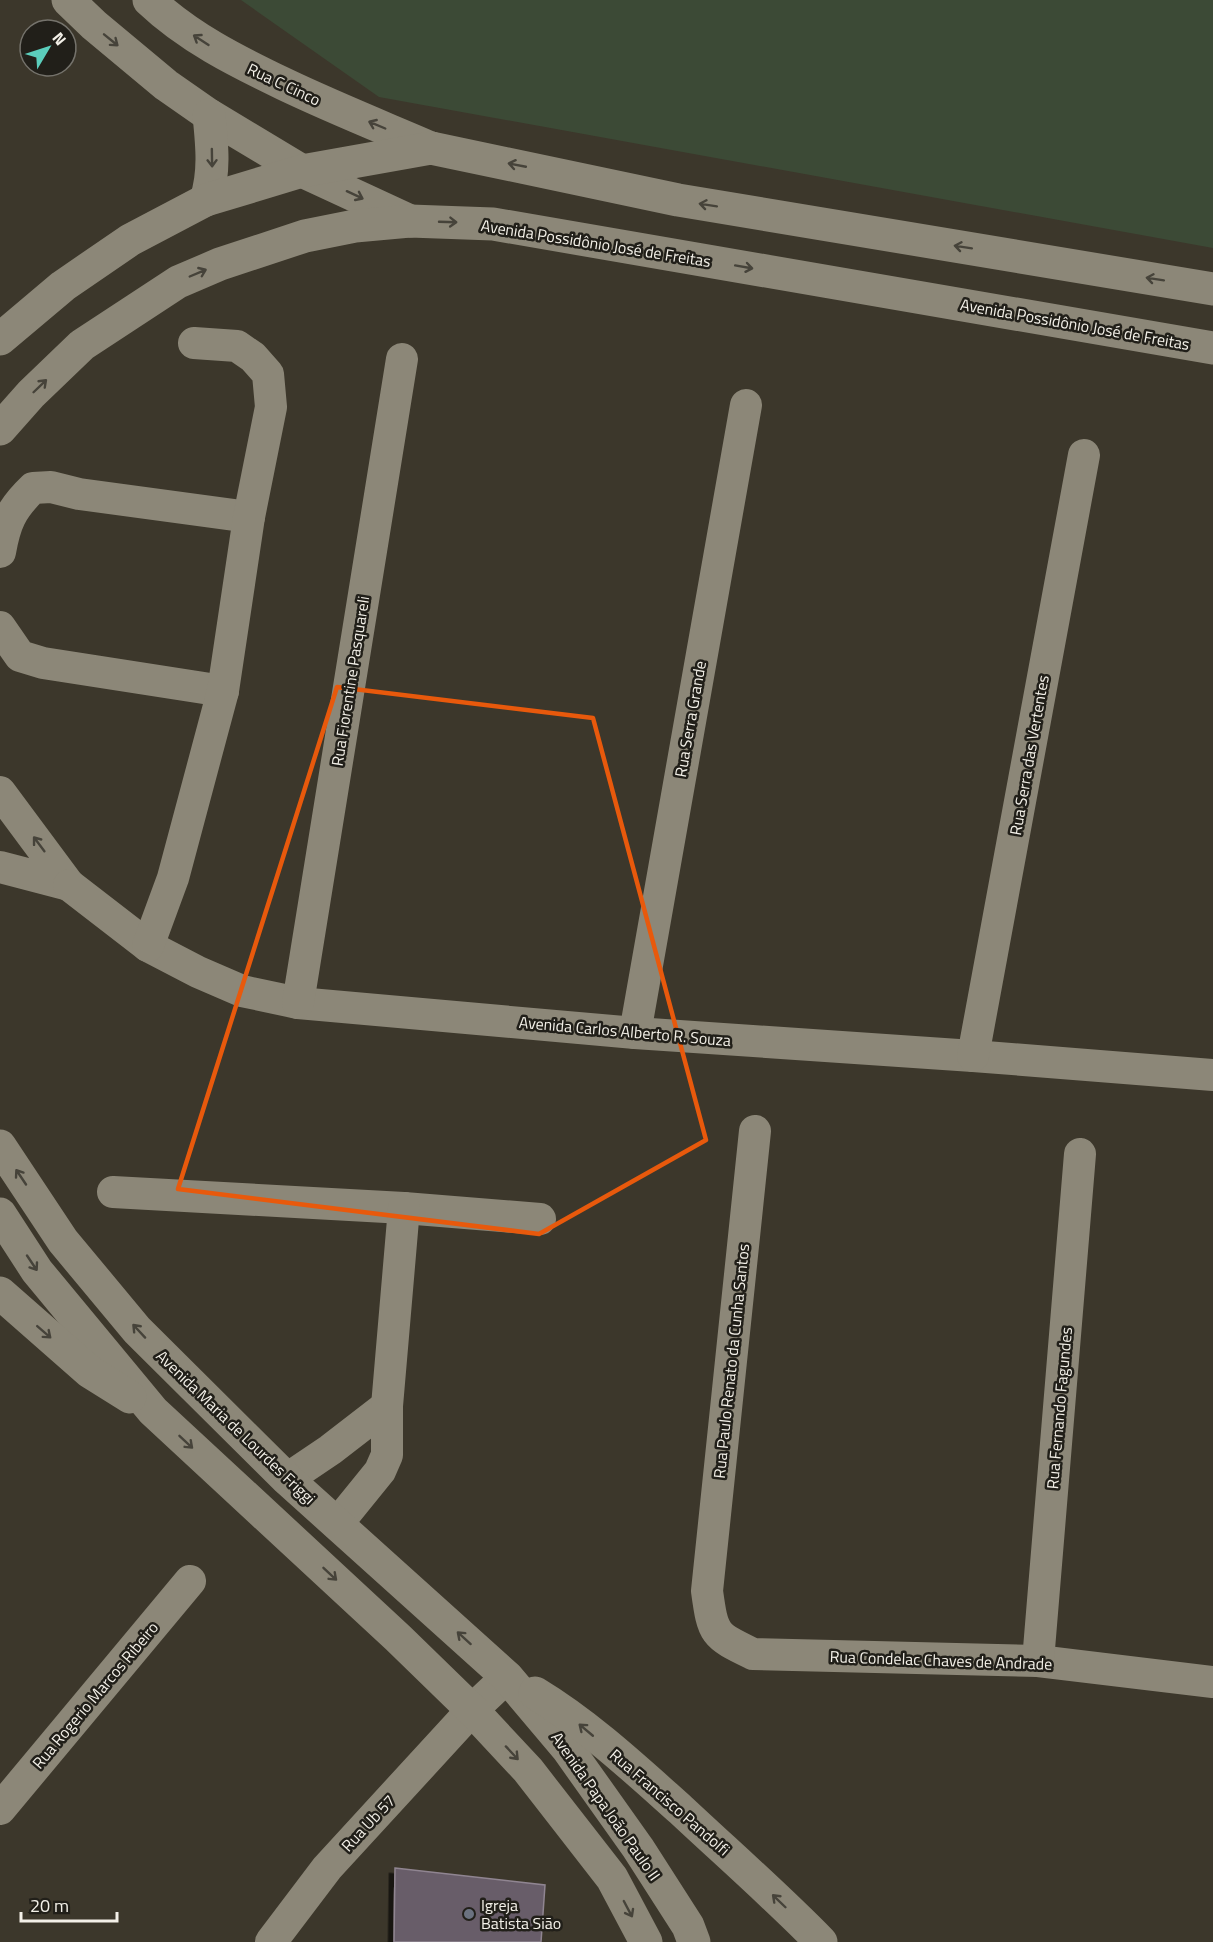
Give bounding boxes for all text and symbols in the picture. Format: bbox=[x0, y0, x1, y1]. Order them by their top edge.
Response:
north arrow bbox=[18, 18, 78, 78]
text: N bbox=[47, 27, 72, 50]
one-way arrow bbox=[103, 33, 119, 46]
one-way arrow bbox=[193, 34, 210, 47]
street label: Rua C Cinco bbox=[243, 57, 325, 111]
one-way arrow bbox=[368, 119, 386, 130]
one-way arrow bbox=[206, 148, 218, 168]
one-way arrow bbox=[508, 159, 528, 170]
one-way arrow bbox=[346, 190, 364, 202]
one-way arrow bbox=[699, 199, 719, 210]
street label: Avenida Possidônio José de Freitas bbox=[479, 213, 713, 273]
one-way arrow bbox=[438, 217, 458, 228]
one-way arrow bbox=[954, 241, 973, 252]
one-way arrow bbox=[734, 262, 754, 273]
one-way arrow bbox=[188, 267, 206, 278]
one-way arrow bbox=[1146, 273, 1166, 284]
street label: Avenida Possidônio José de Freitas bbox=[958, 292, 1192, 356]
one-way arrow bbox=[33, 379, 48, 393]
street label: Rua Fiorentine Pasquareli bbox=[325, 594, 375, 768]
street label: Rua Serra Grande bbox=[668, 659, 712, 779]
street label: Rua Serra das Vertentes bbox=[1003, 673, 1055, 837]
one-way arrow bbox=[33, 837, 45, 853]
street label: Avenida Carlos Alberto R. Souza bbox=[518, 1010, 732, 1052]
one-way arrow bbox=[14, 1168, 27, 1185]
street label: Rua Paulo Renato da Cunha Santos bbox=[707, 1242, 755, 1480]
one-way arrow bbox=[26, 1254, 38, 1271]
one-way arrow bbox=[132, 1324, 146, 1339]
one-way arrow bbox=[36, 1325, 51, 1339]
street label: Rua Fernando Fagundes bbox=[1040, 1326, 1078, 1490]
street label: Avenida Maria de Lourdes Friggi bbox=[151, 1344, 321, 1510]
one-way arrow bbox=[179, 1435, 194, 1449]
one-way arrow bbox=[322, 1567, 337, 1582]
street label: Rua Rogerio Marcos Ribeiro bbox=[26, 1616, 164, 1774]
one-way arrow bbox=[457, 1631, 472, 1645]
street label: Rua Condelac Chaves de Andrade bbox=[829, 1644, 1053, 1676]
one-way arrow bbox=[578, 1723, 594, 1736]
street label: Avenida Papa João Paulo II bbox=[545, 1727, 667, 1885]
street label: Rua Francisco Pandolfi bbox=[605, 1743, 735, 1861]
one-way arrow bbox=[504, 1746, 519, 1761]
street label: Rua Ub 57 bbox=[335, 1789, 401, 1857]
scale bar bbox=[21, 1885, 117, 1923]
text: 20 m bbox=[30, 1892, 69, 1919]
place label: Igreja Batista Sião bbox=[481, 1893, 561, 1935]
one-way arrow bbox=[772, 1893, 787, 1908]
one-way arrow bbox=[622, 1900, 634, 1917]
marker: Igreja Batista Sião bbox=[462, 1907, 476, 1921]

